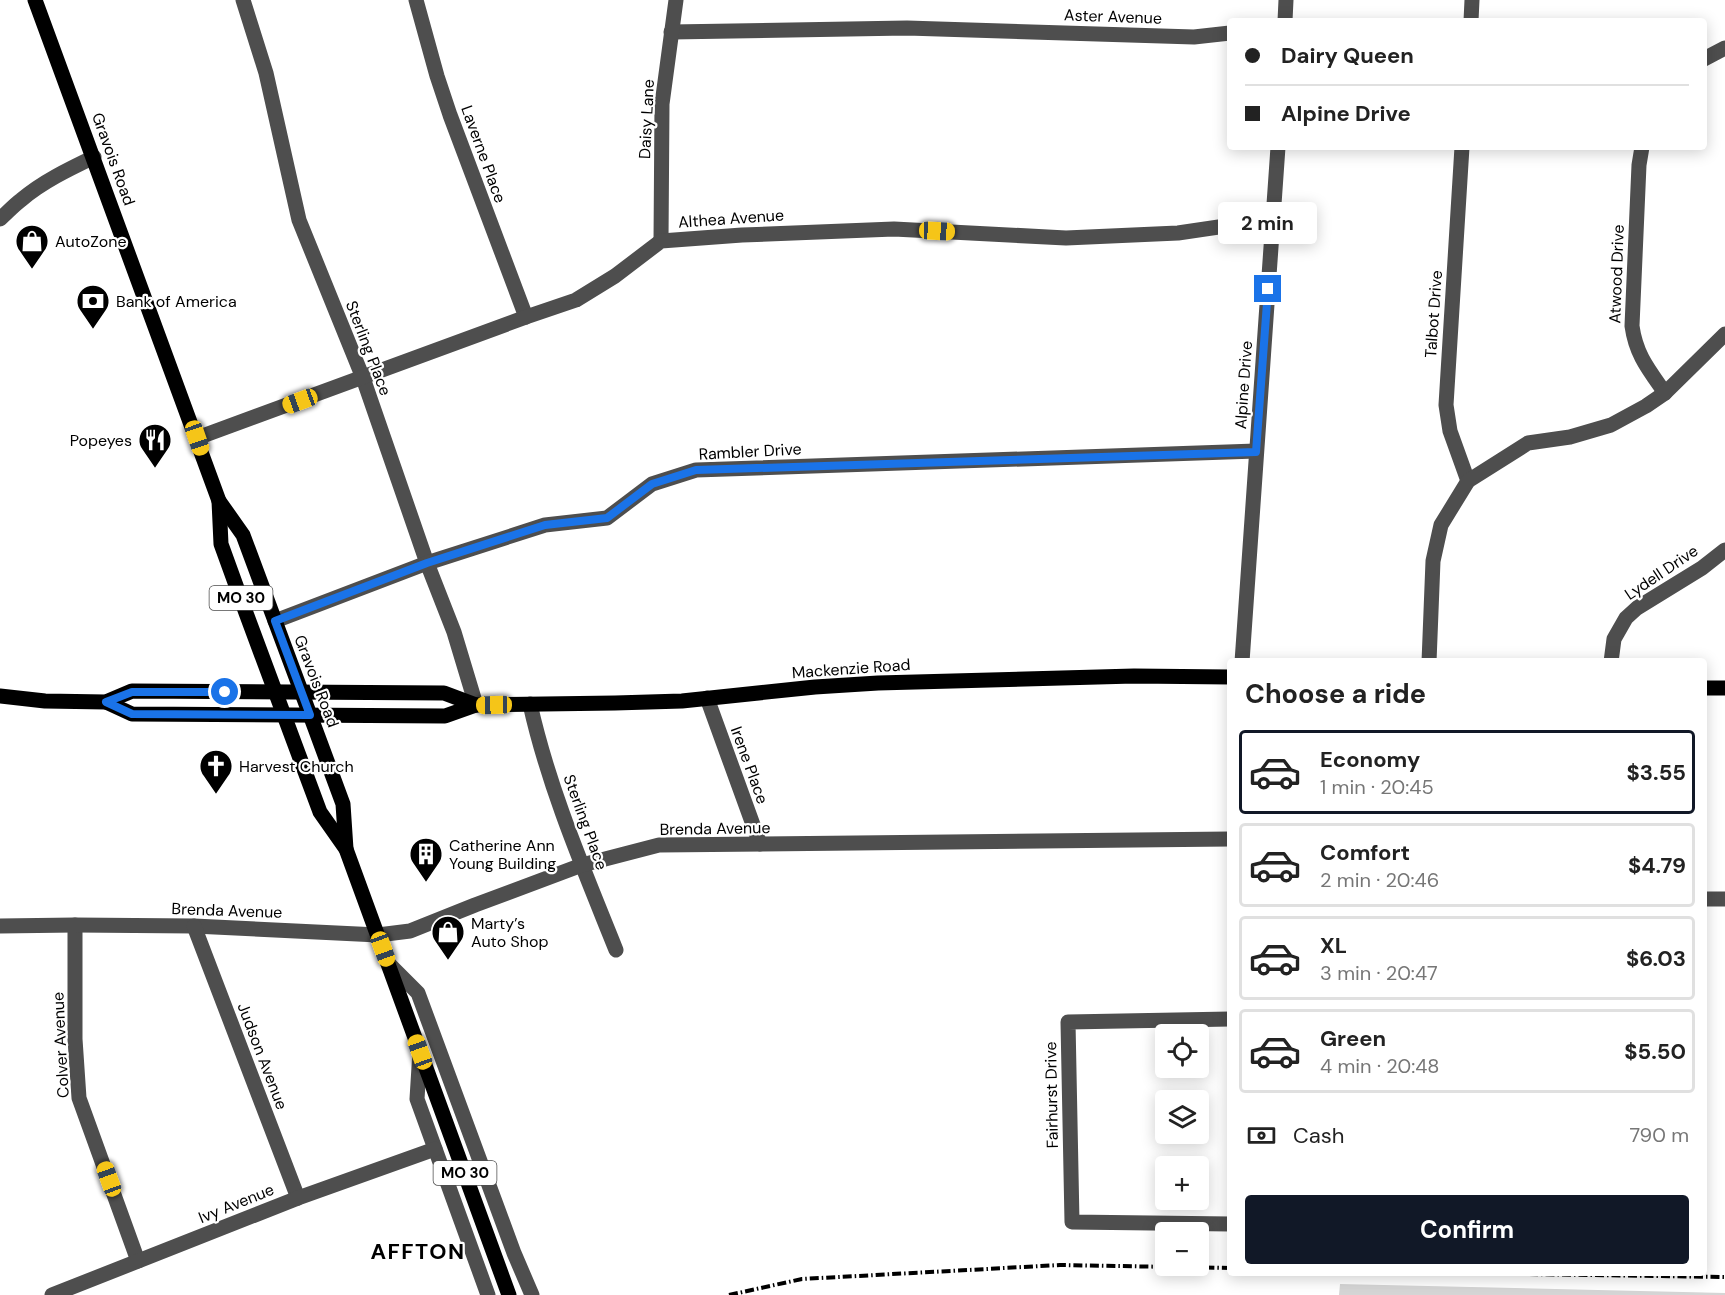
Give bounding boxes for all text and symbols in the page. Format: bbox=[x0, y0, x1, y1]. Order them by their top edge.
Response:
street label: Aster Avenue bbox=[1064, 4, 1162, 29]
text: Dairy Queen bbox=[1281, 41, 1414, 70]
street label: Daisy Lane bbox=[634, 79, 659, 159]
text: Alpine Drive bbox=[1281, 99, 1411, 128]
street label: Laverne Place bbox=[456, 103, 511, 206]
street label: Gravois Road bbox=[87, 110, 140, 209]
callout: 2 min bbox=[1218, 202, 1318, 244]
street label: Althea Avenue bbox=[677, 204, 785, 233]
text: 2 min bbox=[1241, 210, 1294, 236]
car bbox=[919, 221, 955, 241]
shop icon: AutoZone bbox=[14, 223, 50, 270]
street label: Atwood Drive bbox=[1604, 224, 1629, 324]
place label: AutoZone bbox=[55, 231, 127, 252]
street label: Talbot Drive bbox=[1420, 270, 1447, 358]
route end bbox=[1254, 275, 1281, 302]
bank icon: Bank of America bbox=[75, 283, 111, 330]
place label: Bank of America bbox=[116, 291, 237, 312]
street label: Sterling Place bbox=[341, 298, 396, 399]
street label: Alpine Drive bbox=[1230, 340, 1257, 430]
car bbox=[280, 386, 320, 416]
car bbox=[183, 418, 211, 458]
restaurant icon: Popeyes bbox=[137, 422, 173, 469]
place label: Popeyes bbox=[70, 430, 132, 451]
street label: Rambler Drive bbox=[698, 438, 802, 465]
street label: Lydell Drive bbox=[1621, 540, 1702, 605]
road number: MO 30 bbox=[210, 586, 272, 610]
street label: Gravois Road bbox=[289, 632, 344, 730]
street label: Mackenzie Road bbox=[791, 654, 911, 683]
text: Choose a ride bbox=[1245, 676, 1426, 711]
route start bbox=[211, 678, 238, 705]
car bbox=[476, 696, 512, 714]
street label: Irene Place bbox=[726, 724, 773, 807]
icon: car bbox=[1248, 745, 1302, 799]
text: Economy bbox=[1320, 745, 1420, 774]
church icon: Harvest Church bbox=[198, 748, 234, 795]
place label: Harvest Church bbox=[239, 756, 354, 777]
text: $3.55 bbox=[1627, 758, 1686, 787]
street label: Sterling Place bbox=[559, 772, 612, 873]
text: 1 min · 20:45 bbox=[1320, 774, 1434, 800]
street label: Brenda Avenue bbox=[659, 817, 771, 840]
place label: Catherine Ann Young Building bbox=[449, 835, 556, 874]
building icon: Catherine Ann Young Building bbox=[408, 836, 444, 883]
icon: car bbox=[1248, 838, 1302, 892]
text: Comfort bbox=[1320, 838, 1410, 867]
text: $4.79 bbox=[1628, 851, 1686, 880]
text: 2 min · 20:46 bbox=[1320, 867, 1439, 893]
street label: Brenda Avenue bbox=[171, 898, 283, 923]
place label: Marty’s Auto Shop bbox=[471, 913, 548, 952]
shop icon: Marty’s Auto Shop bbox=[430, 914, 466, 961]
car bbox=[368, 929, 398, 969]
icon: car bbox=[1248, 931, 1302, 985]
text: XL bbox=[1320, 931, 1347, 960]
text: $6.03 bbox=[1626, 944, 1686, 973]
text: 3 min · 20:47 bbox=[1320, 960, 1438, 986]
street label: Colver Avenue bbox=[47, 991, 74, 1099]
street label: Judson Avenue bbox=[233, 1000, 293, 1112]
map controls bbox=[1155, 1024, 1209, 1276]
button: locate bbox=[1155, 1024, 1209, 1078]
icon: car bbox=[1248, 1024, 1302, 1078]
text: Green bbox=[1320, 1024, 1386, 1053]
car bbox=[405, 1032, 435, 1072]
text: $5.50 bbox=[1624, 1037, 1686, 1066]
street label: Fairhurst Drive bbox=[1040, 1041, 1063, 1149]
text: 4 min · 20:48 bbox=[1320, 1053, 1440, 1079]
button: layers bbox=[1155, 1090, 1209, 1144]
icon: cash bbox=[1245, 1119, 1278, 1152]
text: Cash bbox=[1293, 1121, 1344, 1150]
text: 790 m bbox=[1629, 1122, 1689, 1148]
button: + bbox=[1155, 1156, 1209, 1210]
car bbox=[94, 1159, 124, 1199]
road number: MO 30 bbox=[434, 1161, 496, 1185]
street label: Ivy Avenue bbox=[195, 1179, 277, 1228]
button: Confirm bbox=[1245, 1195, 1689, 1264]
button: − bbox=[1155, 1222, 1209, 1276]
district label: AFFTON bbox=[371, 1237, 465, 1266]

